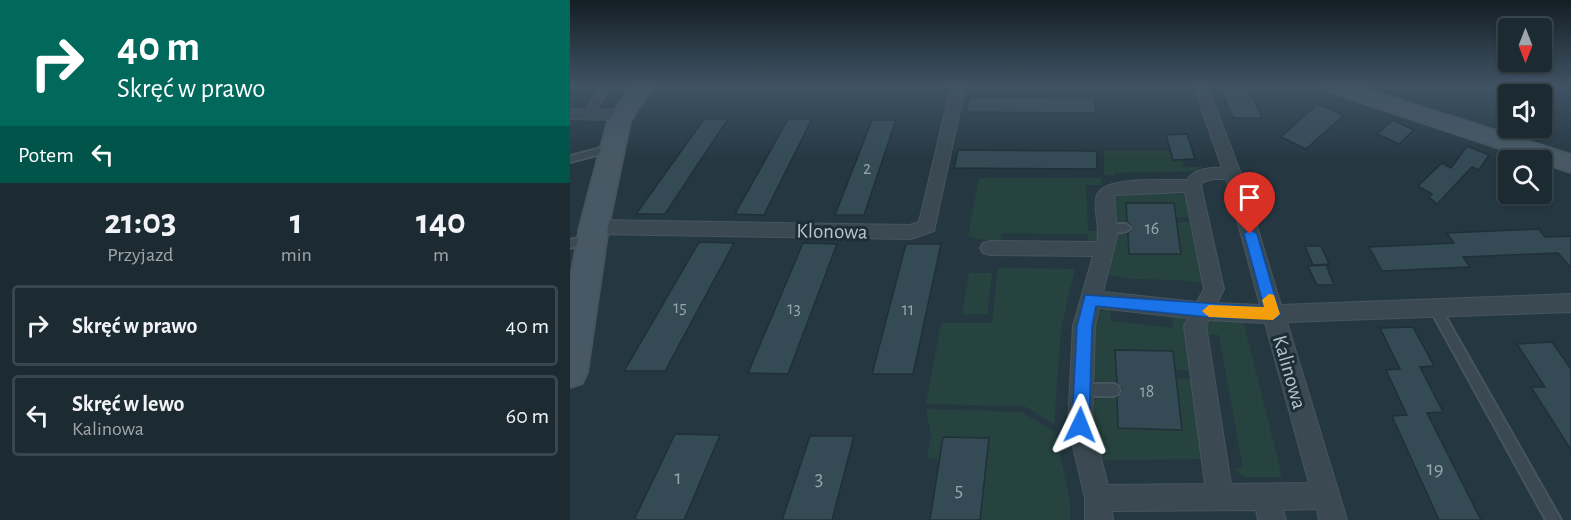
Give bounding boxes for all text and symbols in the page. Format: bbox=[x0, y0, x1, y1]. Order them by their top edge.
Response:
north arrow bbox=[1498, 18, 1552, 72]
map controls bbox=[1498, 18, 1552, 204]
icon: right bbox=[18, 24, 96, 102]
text: 40 m bbox=[117, 26, 200, 68]
text: Skręć w prawo bbox=[117, 75, 266, 102]
button: sound bbox=[1498, 84, 1552, 138]
icon: left bbox=[86, 138, 119, 171]
text: Potem bbox=[18, 144, 74, 166]
button: search bbox=[1498, 150, 1552, 204]
house number: 2 bbox=[863, 160, 871, 178]
pin bbox=[1224, 172, 1275, 234]
icon: arrive bbox=[1233, 181, 1266, 214]
text: 21:03 bbox=[104, 204, 177, 240]
text: 1 bbox=[290, 204, 303, 240]
text: 140 bbox=[416, 204, 466, 240]
street label: Klonowa bbox=[796, 220, 868, 243]
house number: 16 bbox=[1145, 220, 1159, 238]
text: Przyjazd bbox=[107, 245, 173, 265]
text: min bbox=[281, 245, 312, 265]
text: m bbox=[433, 245, 449, 265]
house number: 15 bbox=[673, 299, 687, 317]
house number: 13 bbox=[787, 300, 801, 318]
house number: 11 bbox=[902, 301, 914, 319]
icon: right bbox=[21, 309, 54, 342]
text: Skręć w prawo bbox=[72, 315, 197, 337]
text: 40 m bbox=[506, 315, 549, 337]
street label: Kalinowa bbox=[1269, 333, 1310, 412]
house number: 18 bbox=[1140, 383, 1154, 401]
text: Skręć w lewo bbox=[72, 393, 184, 415]
position arrow bbox=[1048, 393, 1112, 457]
icon: left bbox=[21, 399, 54, 432]
text: 60 m bbox=[506, 405, 549, 427]
text: Kalinowa bbox=[72, 419, 144, 439]
house number: 19 bbox=[1426, 458, 1444, 479]
house number: 1 bbox=[674, 467, 682, 488]
house number: 3 bbox=[815, 468, 823, 489]
house number: 5 bbox=[955, 479, 963, 500]

